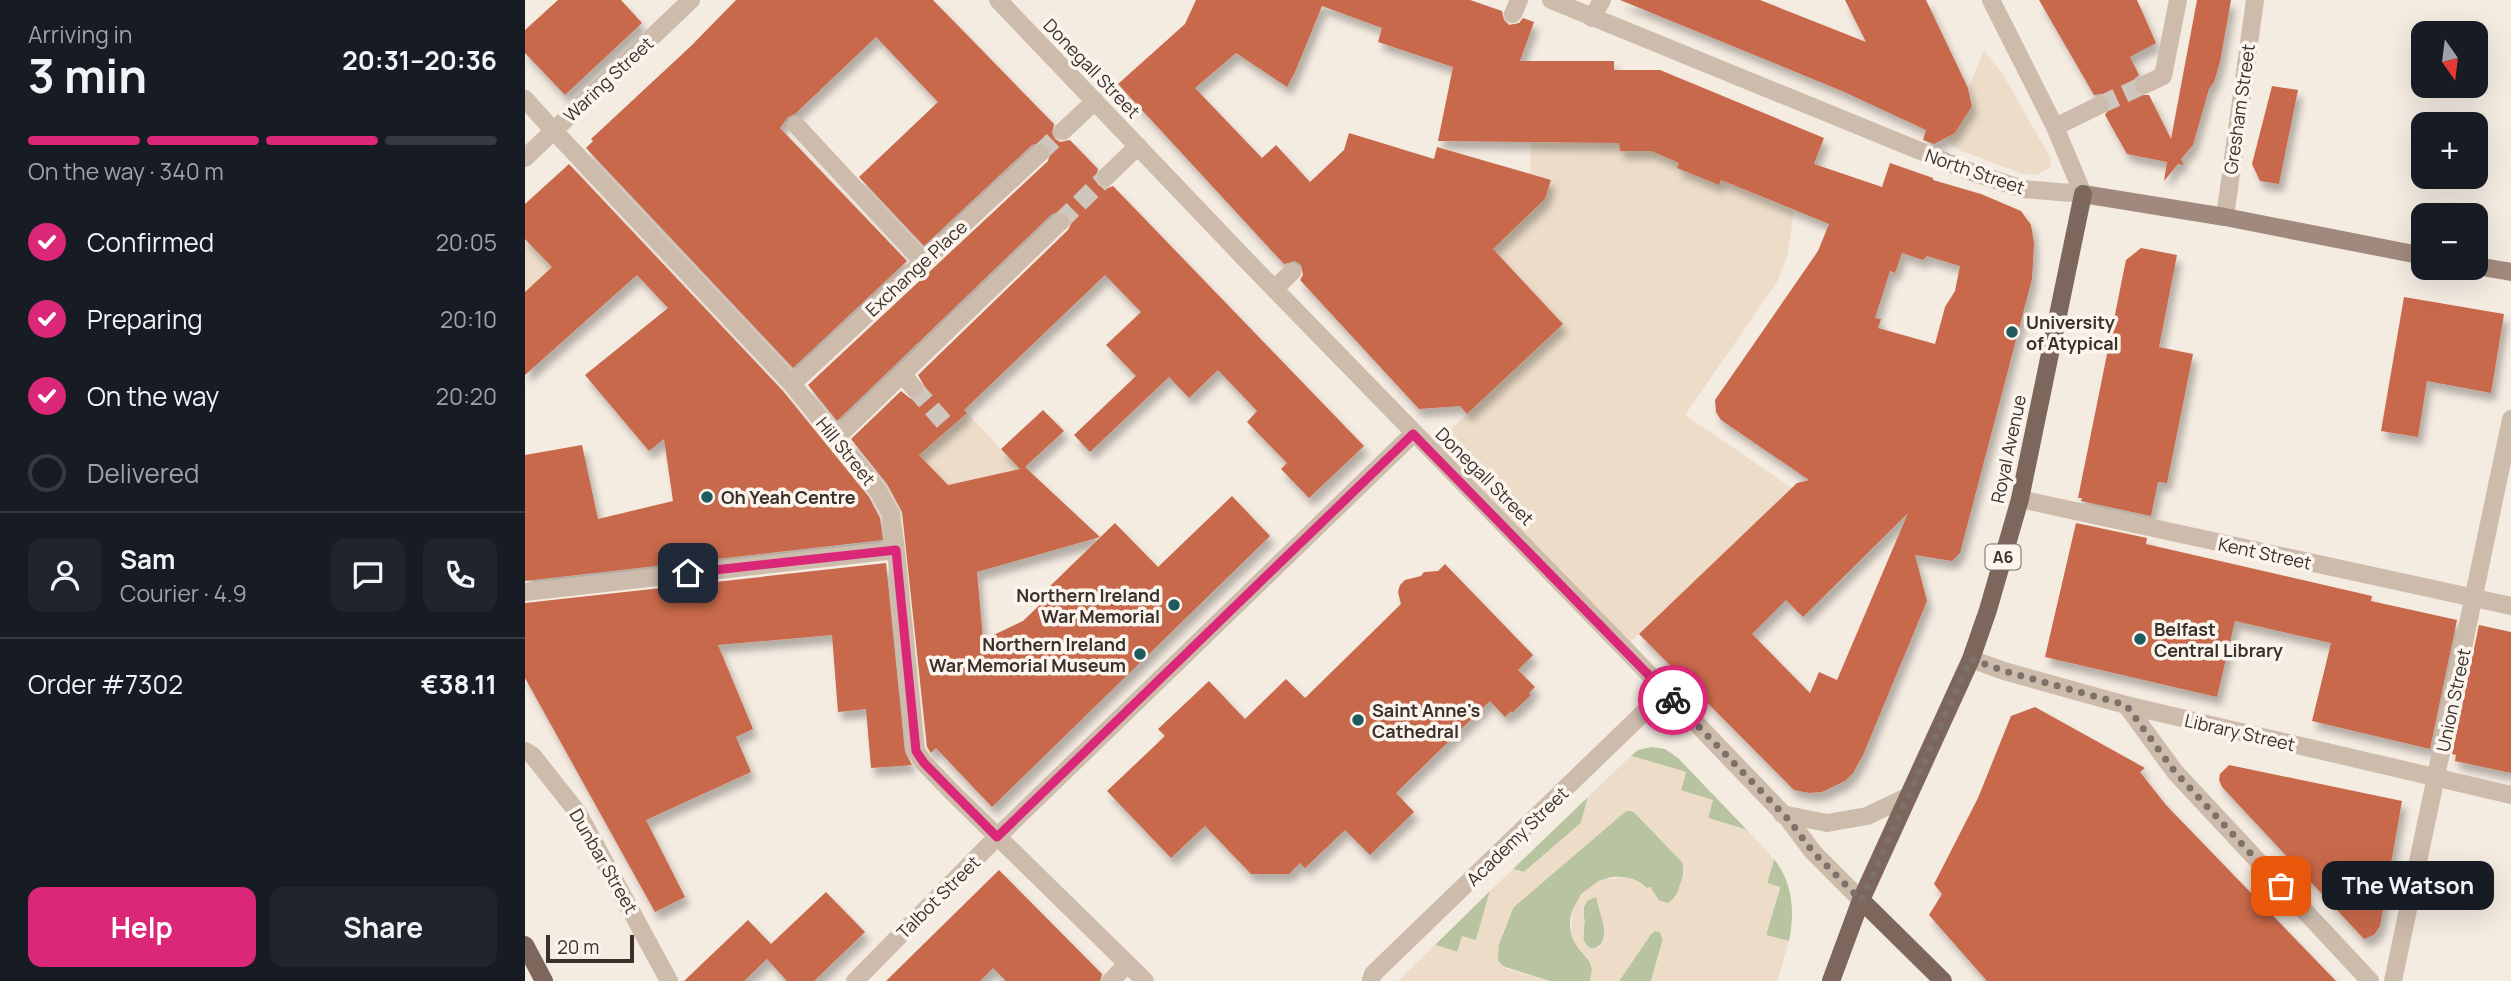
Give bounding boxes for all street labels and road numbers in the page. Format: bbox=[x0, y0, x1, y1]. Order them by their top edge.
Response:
street label: Donegall Street bbox=[1038, 13, 1146, 123]
street label: Waring Street bbox=[558, 31, 658, 127]
street label: Gresham Street bbox=[2218, 42, 2260, 176]
street label: North Street bbox=[1922, 143, 2028, 199]
street label: Exchange Place bbox=[860, 215, 972, 321]
street label: Royal Avenue bbox=[1985, 393, 2031, 505]
street label: Hill Street bbox=[811, 412, 881, 490]
street label: Donegall Street bbox=[1431, 422, 1539, 530]
street label: Kent Street bbox=[2216, 531, 2314, 575]
road number: A6 bbox=[1985, 544, 2021, 570]
street label: Union Street bbox=[2430, 646, 2476, 754]
street label: Library Street bbox=[2182, 708, 2298, 756]
street label: Academy Street bbox=[1461, 781, 1573, 891]
street label: Dunbar Street bbox=[564, 804, 644, 918]
street label: Talbot Street bbox=[891, 850, 985, 944]

